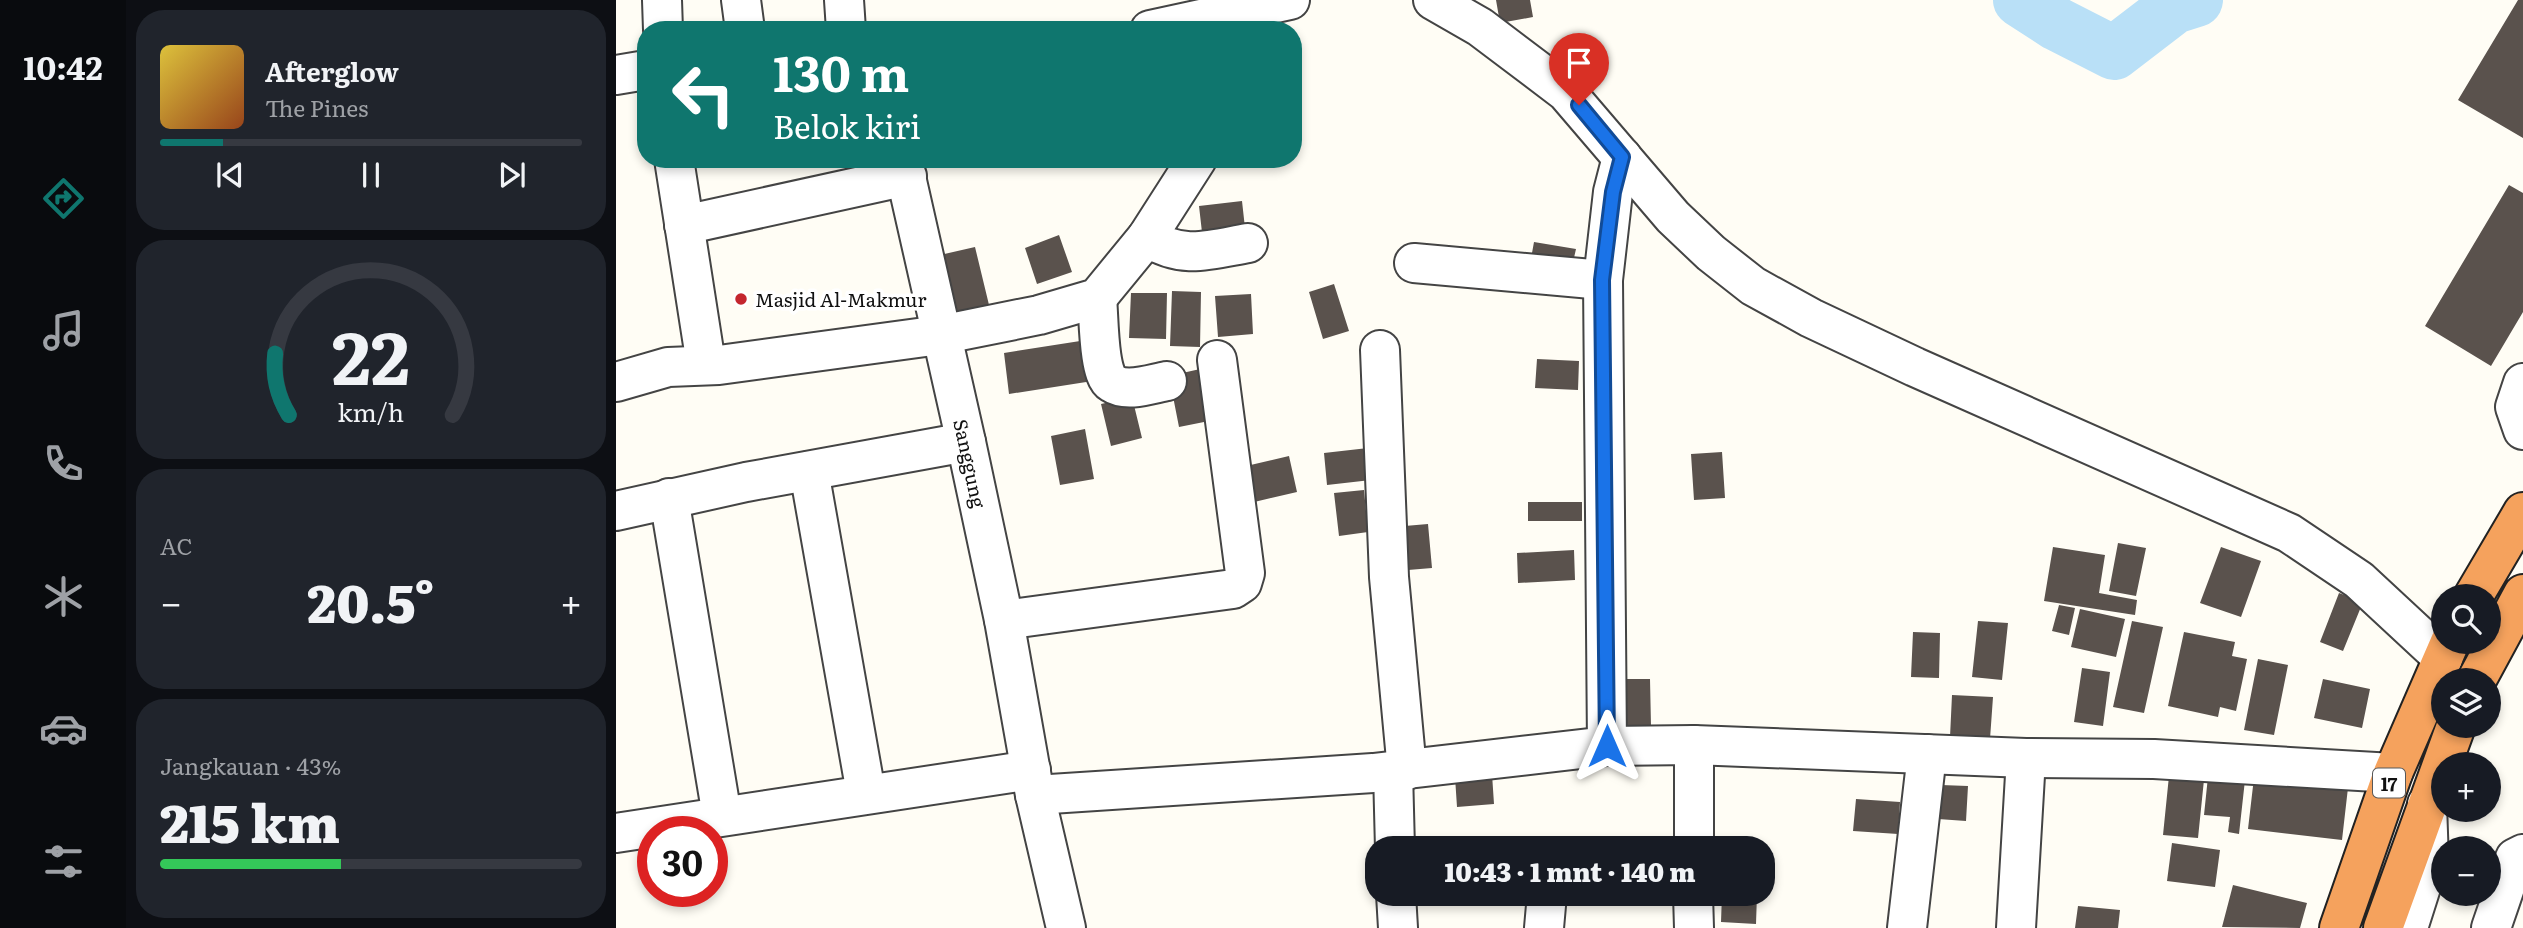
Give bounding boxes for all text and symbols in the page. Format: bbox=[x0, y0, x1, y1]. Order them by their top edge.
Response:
pin bbox=[1549, 33, 1609, 105]
text: 130 m bbox=[773, 34, 909, 107]
text: 10:42 bbox=[23, 42, 103, 90]
icon: arrive bbox=[1560, 44, 1598, 82]
icon: left bbox=[658, 49, 749, 140]
text: Afterglow bbox=[265, 51, 399, 90]
text: The Pines bbox=[265, 90, 368, 124]
text: Belok kiri bbox=[773, 101, 921, 149]
icon: previous bbox=[211, 156, 249, 194]
icon: pause bbox=[352, 156, 390, 194]
icon: next bbox=[493, 156, 531, 194]
icon: directions bbox=[39, 174, 88, 223]
place label: Masjid Al-Makmur bbox=[755, 285, 926, 313]
marker: Masjid Al-Makmur bbox=[733, 291, 749, 307]
text: 22 bbox=[332, 300, 410, 408]
icon: music bbox=[39, 306, 88, 355]
text: km/h bbox=[338, 393, 404, 430]
street label: Sanggung bbox=[947, 416, 994, 511]
icon: phone bbox=[39, 439, 88, 488]
text: AC bbox=[160, 528, 193, 562]
text: 20.5° bbox=[307, 562, 435, 639]
icon: climate bbox=[39, 572, 88, 621]
text: − bbox=[160, 572, 182, 629]
text: + bbox=[560, 572, 582, 629]
map controls bbox=[2431, 584, 2501, 906]
button: search bbox=[2431, 584, 2501, 654]
button: layers bbox=[2431, 668, 2501, 738]
icon: car bbox=[39, 704, 88, 753]
position arrow bbox=[1570, 709, 1644, 783]
text: Jangkauan · 43% bbox=[160, 748, 341, 782]
button: + bbox=[2431, 752, 2501, 822]
road number: 17 bbox=[2373, 768, 2405, 798]
text: 215 km bbox=[160, 782, 340, 859]
speed limit sign: 30 bbox=[637, 816, 728, 907]
button: − bbox=[2431, 836, 2501, 906]
icon: filters bbox=[39, 837, 88, 886]
text: 10:43 · 1 mnt · 140 m bbox=[1444, 851, 1696, 890]

